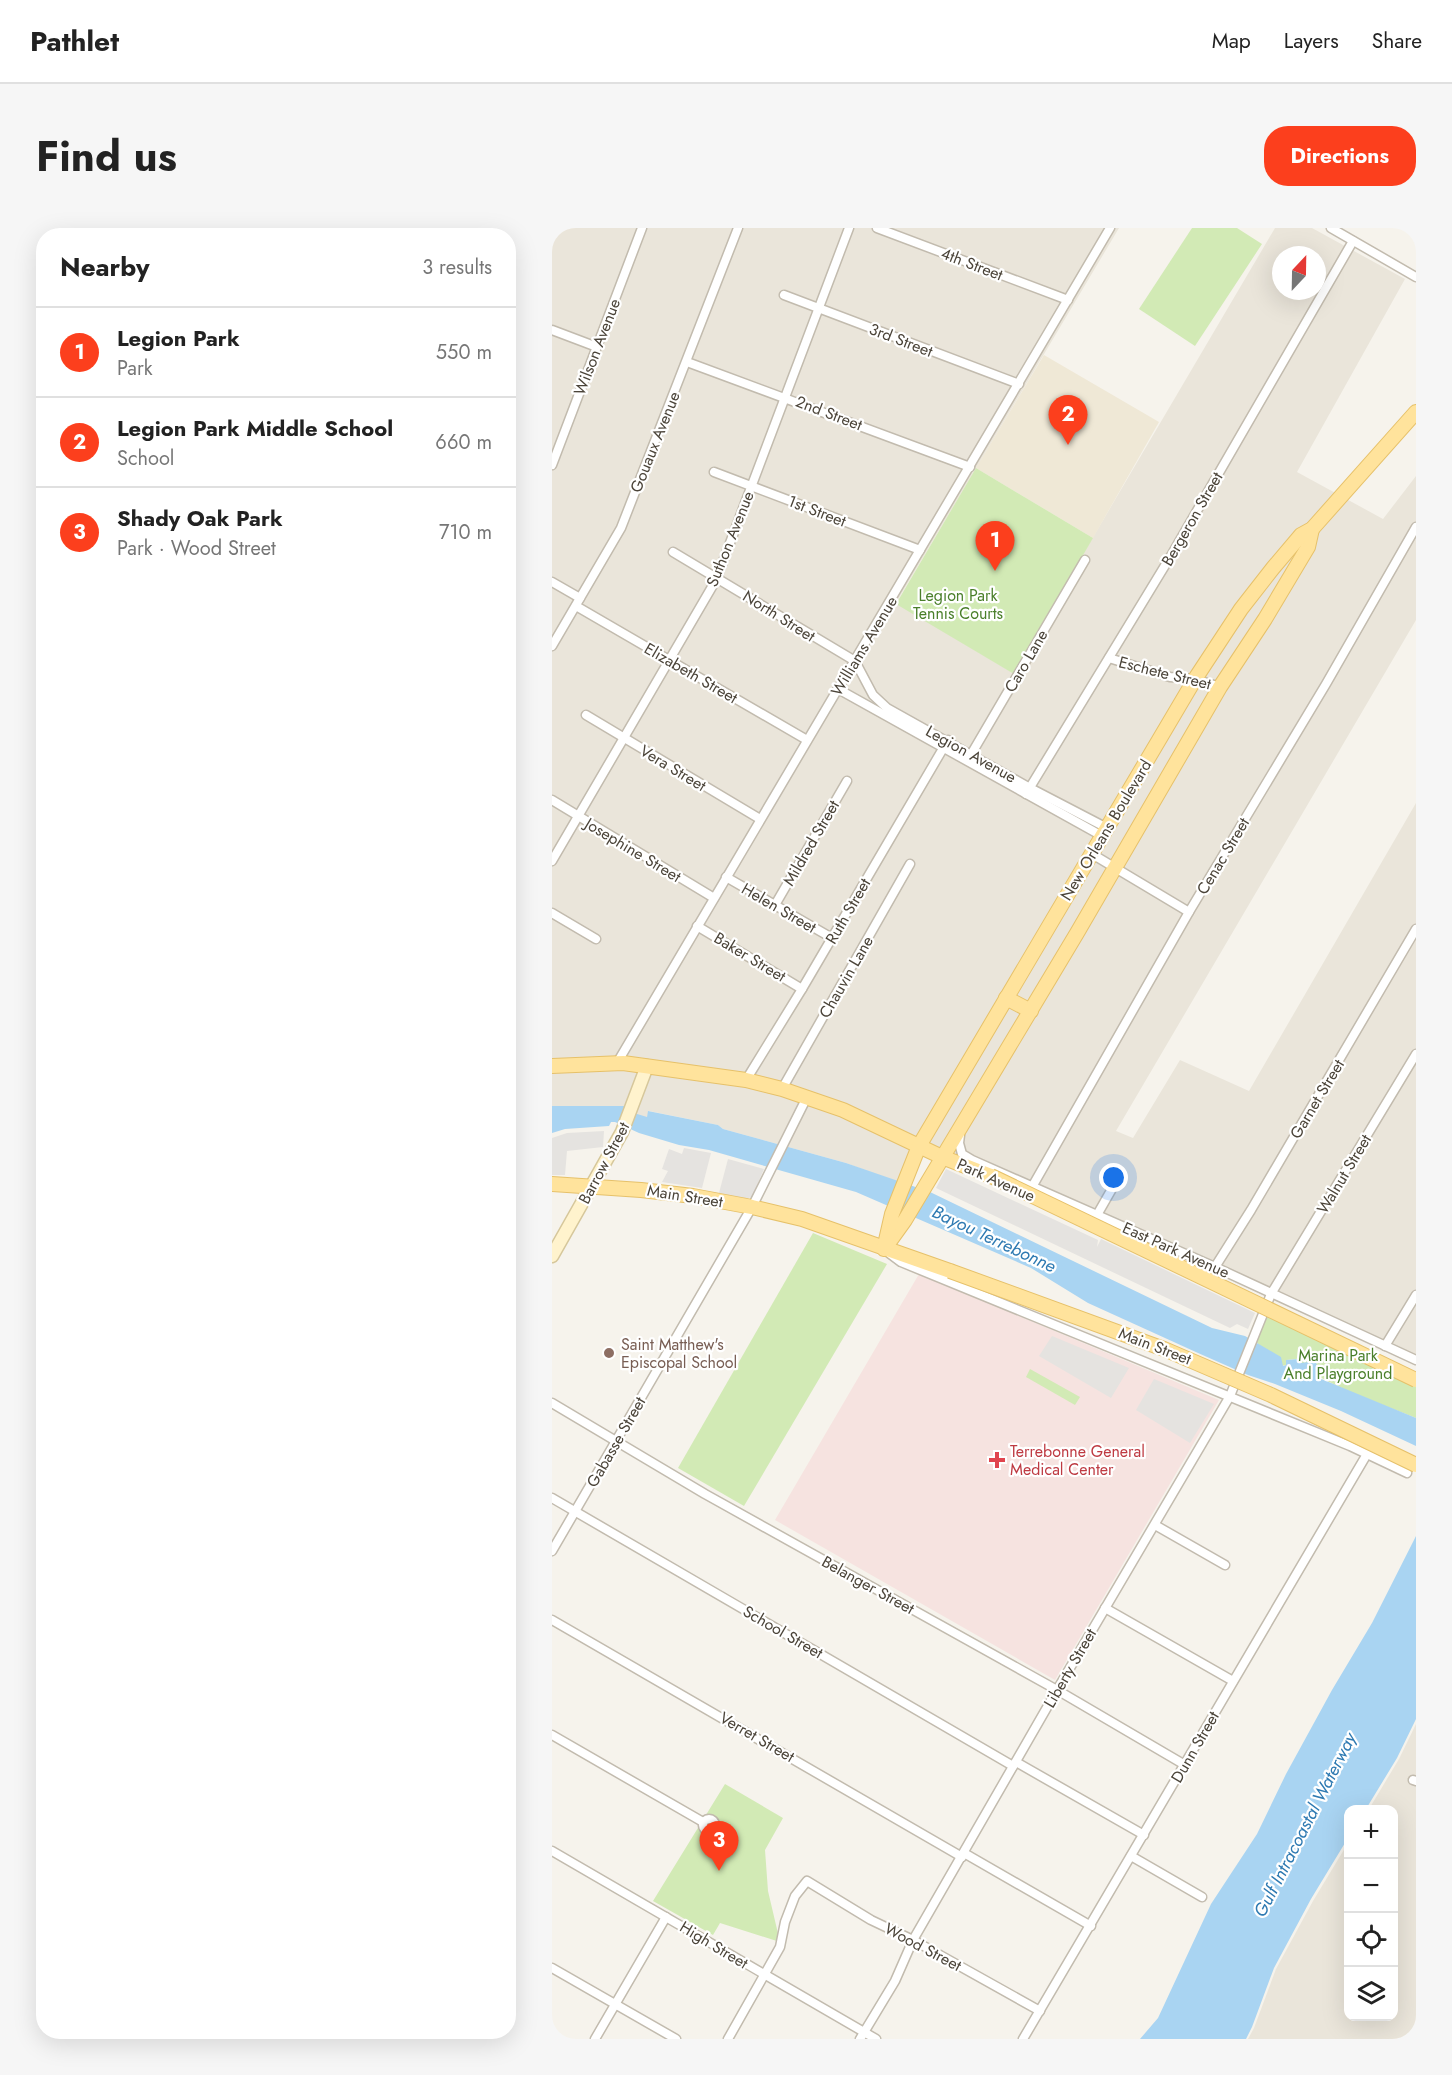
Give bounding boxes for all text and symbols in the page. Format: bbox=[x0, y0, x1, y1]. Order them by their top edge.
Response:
text: Pathlet bbox=[30, 21, 119, 62]
text: Map bbox=[1212, 26, 1251, 56]
text: Layers bbox=[1284, 26, 1339, 56]
text: Share bbox=[1372, 26, 1422, 56]
text: Find us bbox=[36, 126, 177, 187]
button: Directions bbox=[1264, 126, 1416, 186]
street label: 4th Street bbox=[938, 242, 1006, 286]
north arrow bbox=[1272, 246, 1326, 300]
text: Nearby bbox=[60, 248, 149, 286]
text: 3 results bbox=[422, 253, 492, 282]
street label: Wilson Avenue bbox=[568, 295, 626, 399]
street label: 3rd Street bbox=[866, 317, 936, 363]
text: Legion Park bbox=[117, 322, 240, 354]
text: 1 bbox=[74, 338, 85, 367]
text: 550 m bbox=[436, 338, 492, 367]
text: Park bbox=[117, 354, 153, 383]
street label: Gouaux Avenue bbox=[624, 388, 686, 496]
street label: 2nd Street bbox=[792, 390, 866, 436]
pin: 2 bbox=[1048, 396, 1088, 445]
text: Legion Park Middle School bbox=[117, 412, 393, 444]
text: 2 bbox=[73, 428, 86, 457]
text: 660 m bbox=[435, 428, 492, 457]
text: School bbox=[117, 444, 174, 473]
street label: Bergeron Street bbox=[1156, 468, 1228, 570]
street label: Suthon Avenue bbox=[700, 488, 760, 590]
street label: 1st Street bbox=[785, 489, 849, 533]
text: Shady Oak Park bbox=[117, 502, 283, 534]
text: 3 bbox=[73, 518, 86, 547]
text: 710 m bbox=[439, 518, 492, 547]
pin: 1 bbox=[976, 522, 1014, 571]
text: Park · Wood Street bbox=[117, 534, 276, 563]
park label: Legion Park Tennis Courts bbox=[913, 584, 1003, 625]
street label: North Street bbox=[738, 585, 820, 648]
street label: Williams Avenue bbox=[825, 592, 903, 700]
street label: Caro Lane bbox=[999, 625, 1053, 697]
street label: Elizabeth Street bbox=[640, 637, 742, 709]
street label: Eschete Street bbox=[1116, 650, 1214, 696]
street label: Legion Avenue bbox=[921, 720, 1021, 788]
street label: Vera Street bbox=[635, 739, 711, 797]
street label: New Orleans Boulevard bbox=[1055, 755, 1157, 905]
street label: Mildred Street bbox=[777, 796, 845, 890]
street label: Josephine Street bbox=[579, 811, 686, 888]
street label: Cenac Street bbox=[1191, 813, 1255, 899]
street label: Ruth Street bbox=[820, 874, 876, 948]
street label: Helen Street bbox=[737, 877, 821, 939]
street label: Baker Street bbox=[710, 927, 790, 988]
street label: Chauvin Lane bbox=[813, 932, 879, 1022]
street label: Garnet Street bbox=[1284, 1055, 1350, 1143]
street label: Barrow Street bbox=[573, 1118, 635, 1208]
street label: Walnut Street bbox=[1311, 1130, 1377, 1218]
street label: Park Avenue bbox=[953, 1153, 1039, 1207]
your location bbox=[1099, 1163, 1128, 1192]
street label: Main Street bbox=[646, 1179, 725, 1213]
water label: Bayou Terrebonne bbox=[928, 1199, 1060, 1279]
street label: East Park Avenue bbox=[1119, 1216, 1233, 1284]
street label: Main Street bbox=[1115, 1322, 1195, 1370]
place label: Saint Matthew's Episcopal School bbox=[621, 1333, 737, 1374]
park label: Marina Park And Playground bbox=[1284, 1344, 1392, 1385]
marker: Saint Matthew's Episcopal School bbox=[602, 1346, 616, 1360]
street label: Gabasse Street bbox=[581, 1392, 651, 1491]
place label: Terrebonne General Medical Center bbox=[1010, 1440, 1145, 1481]
marker: Terrebonne General Medical Center bbox=[988, 1451, 1006, 1469]
street label: Belanger Street bbox=[817, 1550, 919, 1620]
street label: School Street bbox=[739, 1600, 827, 1664]
street label: Liberty Street bbox=[1038, 1624, 1102, 1712]
street label: Verret Street bbox=[715, 1706, 799, 1768]
street label: Dunn Street bbox=[1165, 1707, 1225, 1787]
water label: Gulf Intracoastal Waterway bbox=[1247, 1727, 1363, 1922]
map controls bbox=[1344, 1805, 1398, 2021]
button: + bbox=[1344, 1805, 1398, 1859]
pin: 3 bbox=[700, 1822, 738, 1871]
button: − bbox=[1344, 1859, 1398, 1913]
button: locate bbox=[1344, 1913, 1398, 1967]
street label: High Street bbox=[675, 1916, 753, 1975]
street label: Wood Street bbox=[880, 1917, 966, 1977]
button: layers bbox=[1344, 1967, 1398, 2021]

